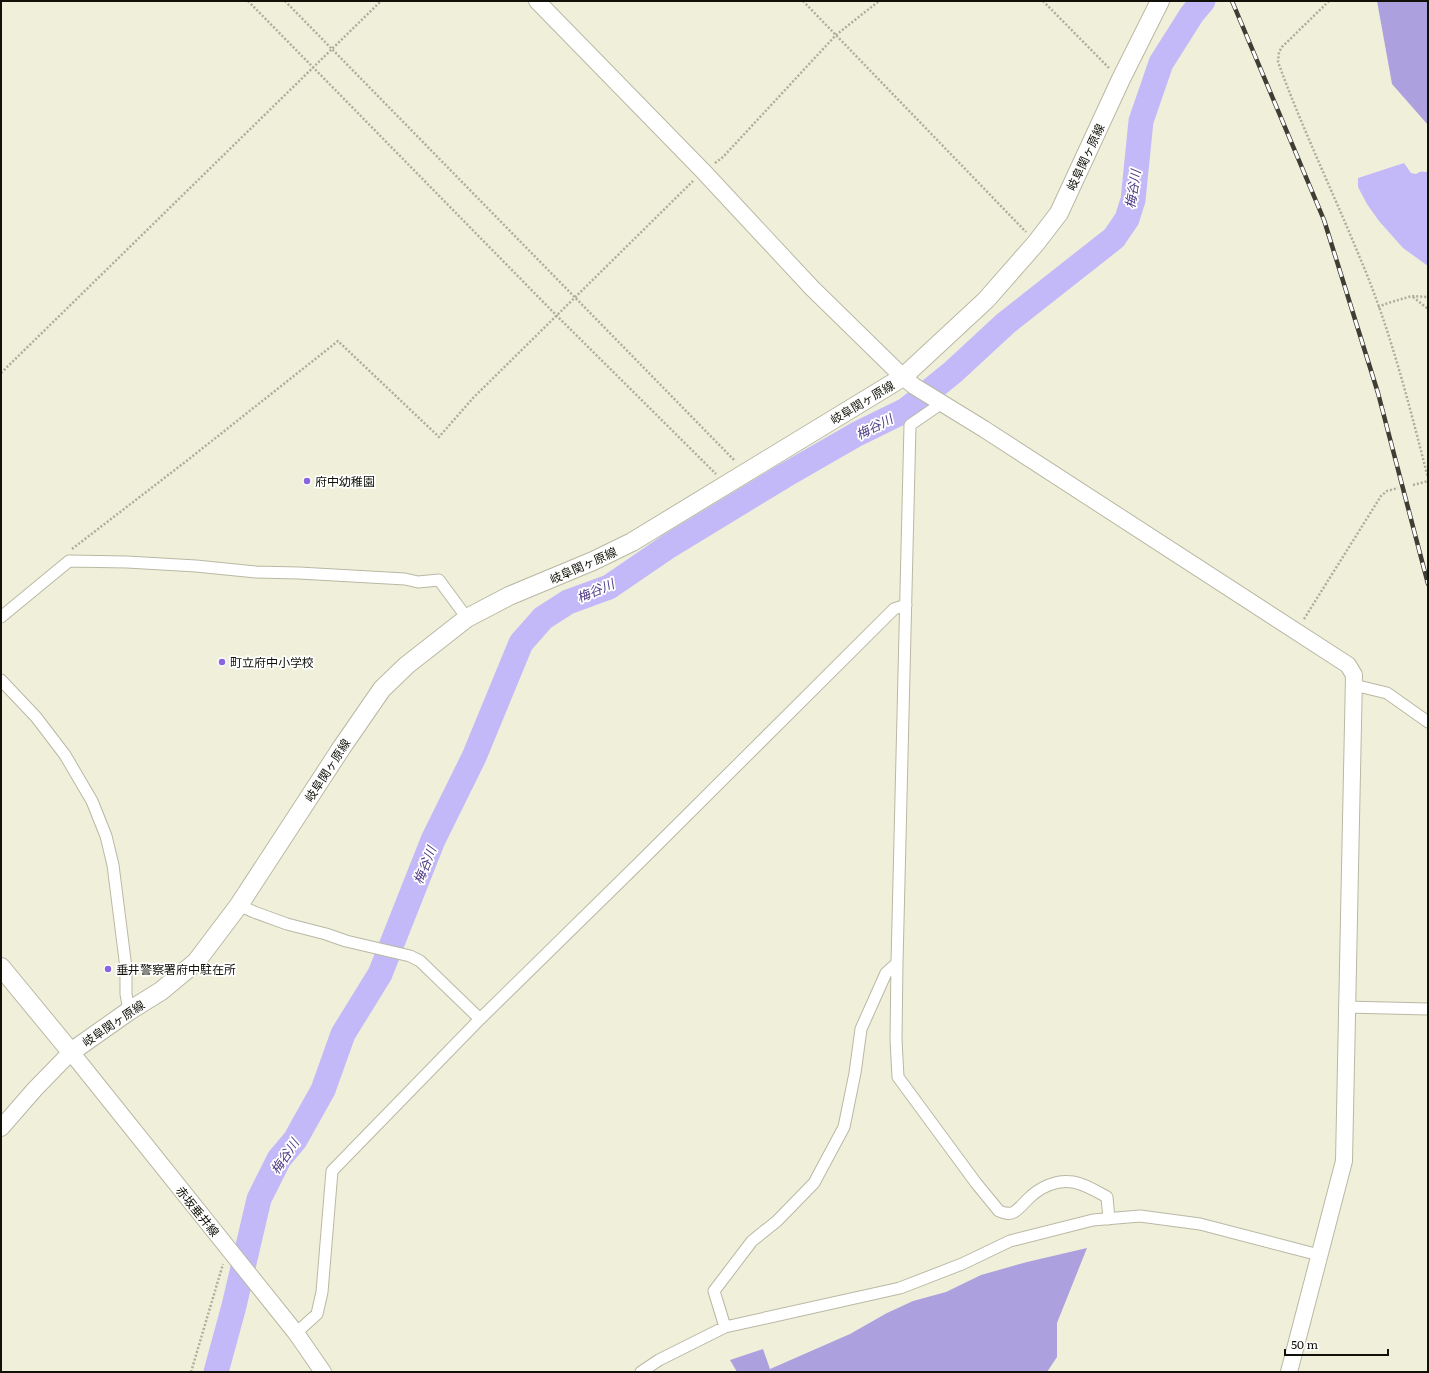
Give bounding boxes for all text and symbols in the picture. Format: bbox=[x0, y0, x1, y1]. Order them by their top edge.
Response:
street label: 岐阜関ヶ原線 bbox=[1062, 121, 1108, 193]
water label: 梅谷川 bbox=[1120, 166, 1145, 210]
street label: 岐阜関ヶ原線 bbox=[826, 376, 898, 428]
water label: 梅谷川 bbox=[852, 408, 897, 443]
place label: 府中幼稚園 bbox=[315, 472, 375, 490]
marker: 府中幼稚園 bbox=[302, 476, 312, 486]
street label: 岐阜関ヶ原線 bbox=[546, 542, 620, 588]
water label: 梅谷川 bbox=[573, 573, 618, 606]
place label: 町立府中小学校 bbox=[230, 653, 314, 671]
marker: 町立府中小学校 bbox=[217, 657, 227, 667]
street label: 岐阜関ヶ原線 bbox=[300, 735, 354, 805]
water label: 梅谷川 bbox=[408, 842, 441, 887]
place label: 垂井警察署府中駐在所 bbox=[116, 960, 236, 978]
marker: 垂井警察署府中駐在所 bbox=[103, 964, 113, 974]
street label: 岐阜関ヶ原線 bbox=[78, 995, 148, 1051]
water label: 梅谷川 bbox=[265, 1133, 304, 1177]
street label: 赤坂垂井線 bbox=[172, 1182, 224, 1240]
scale bar bbox=[1285, 1331, 1388, 1357]
text: 50 m bbox=[1291, 1335, 1318, 1353]

